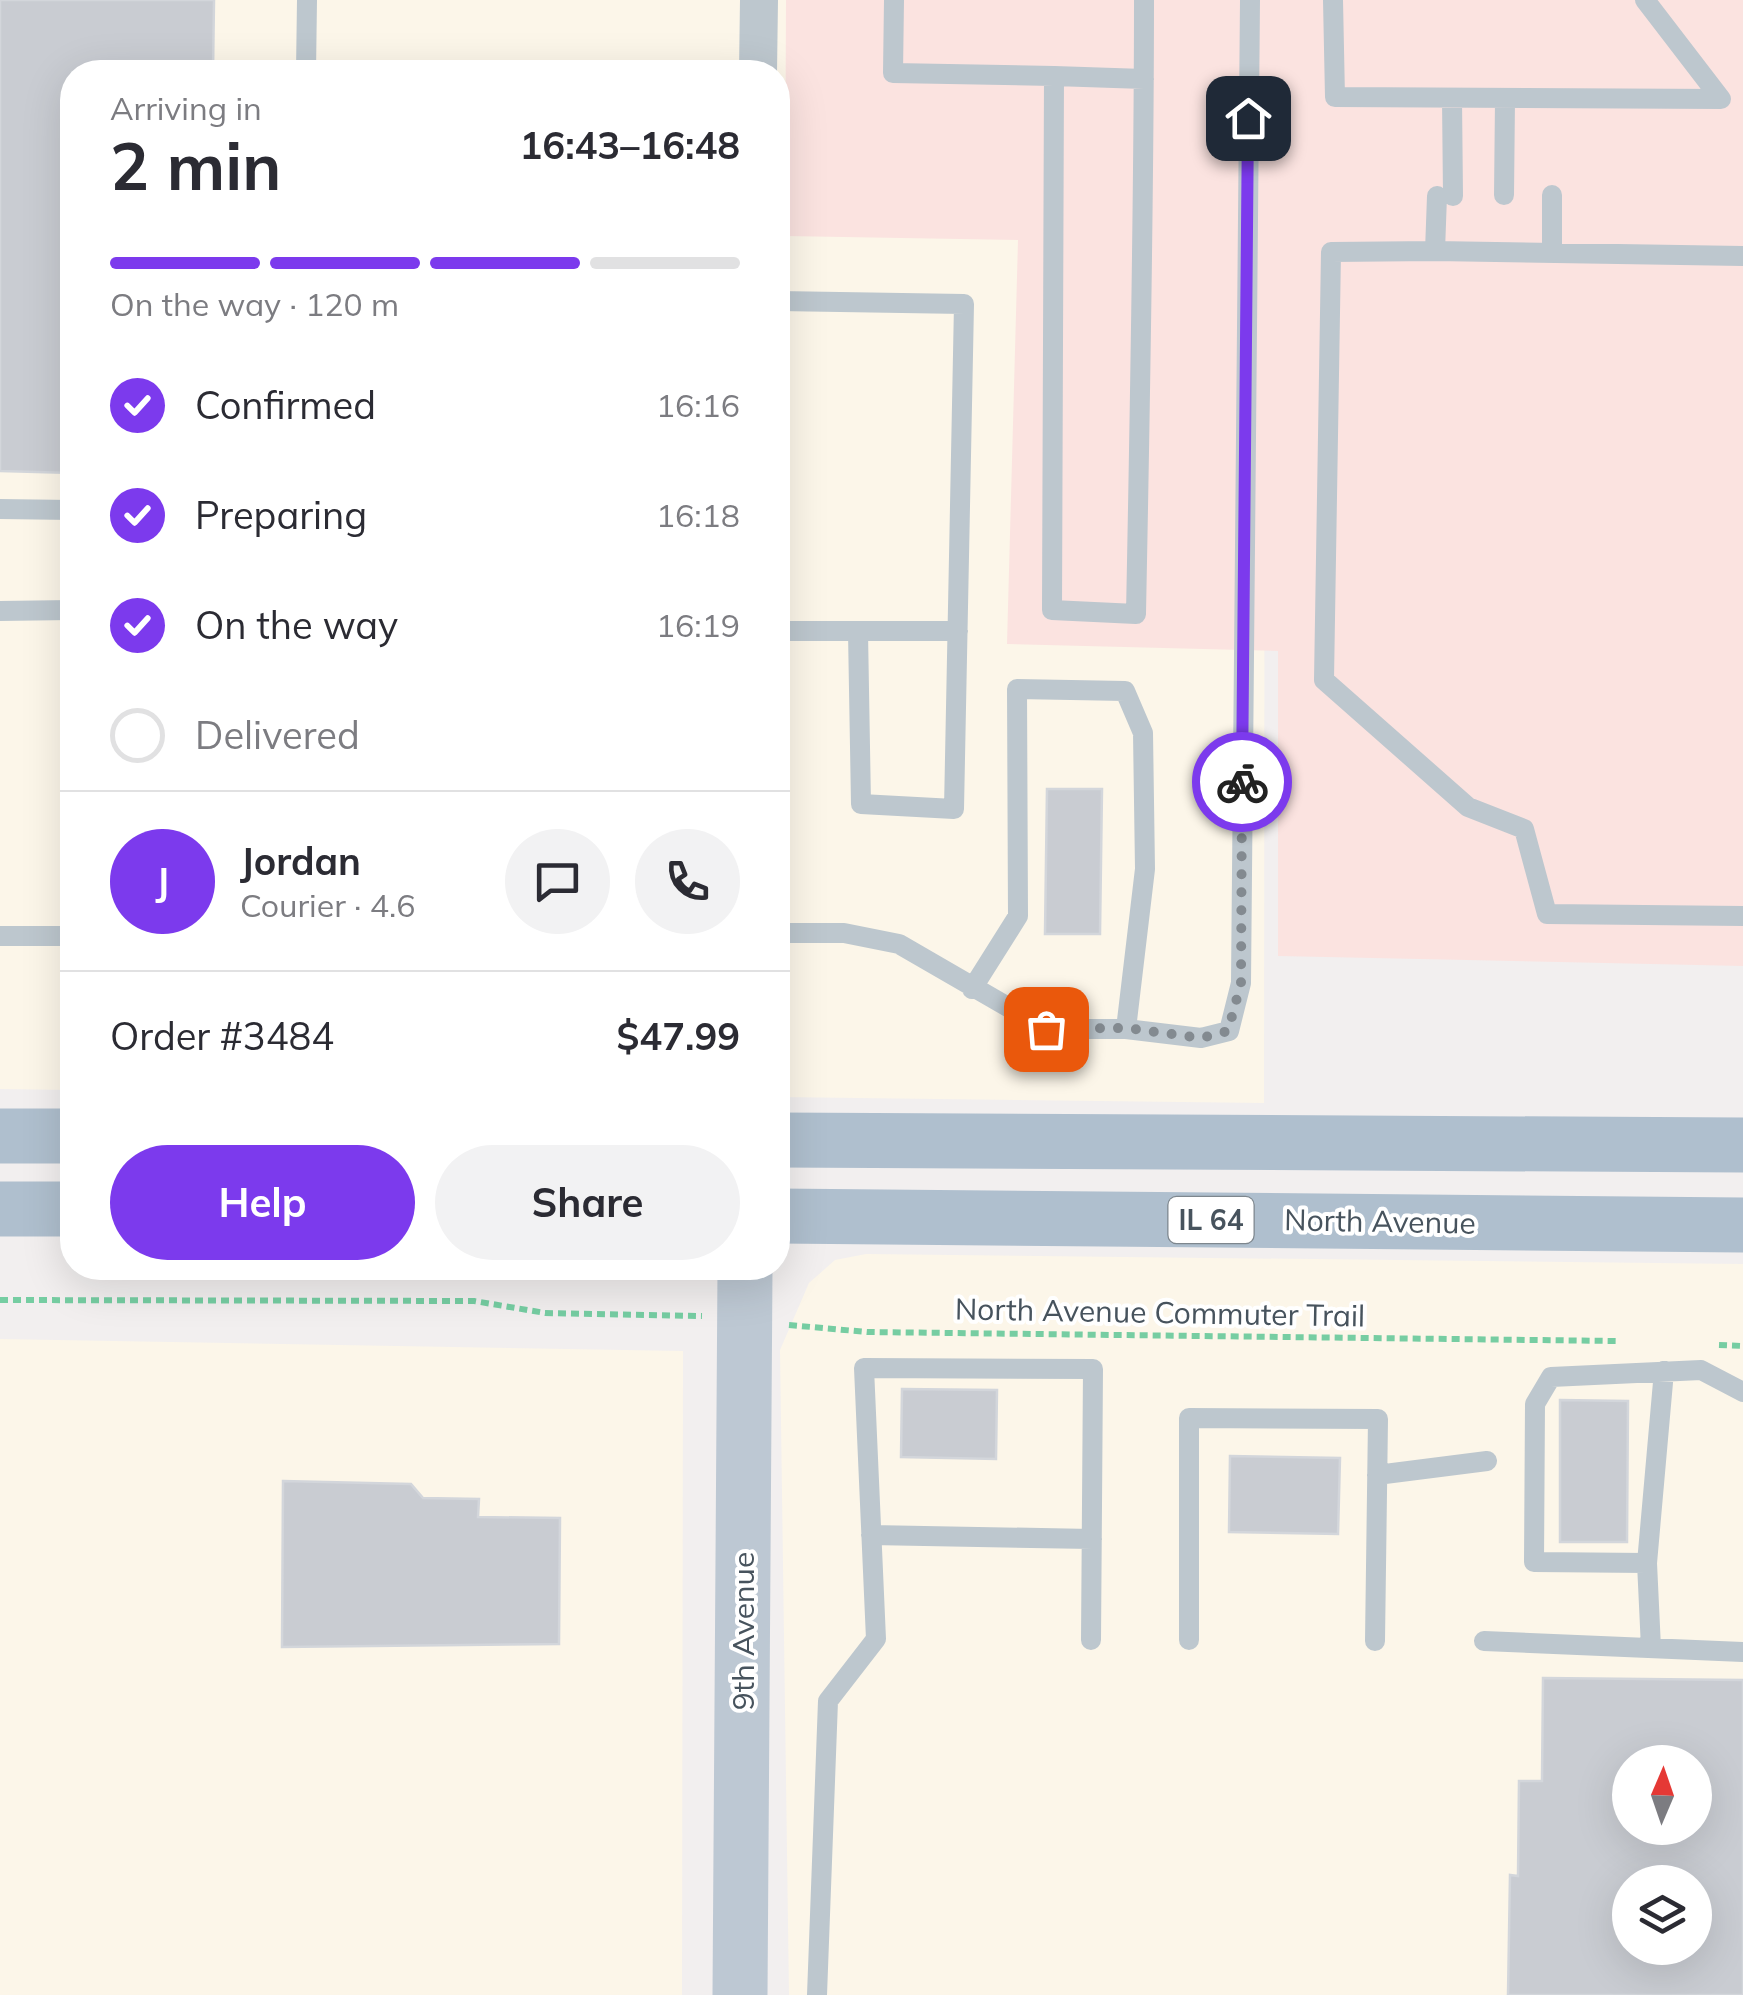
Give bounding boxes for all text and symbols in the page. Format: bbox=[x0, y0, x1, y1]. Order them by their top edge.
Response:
pin bbox=[1206, 76, 1291, 161]
text: Arriving in bbox=[110, 88, 262, 128]
icon: home bbox=[1221, 91, 1276, 146]
text: 16:43–16:48 bbox=[520, 121, 740, 169]
text: 2 min bbox=[110, 125, 281, 206]
text: On the way · 120 m bbox=[110, 284, 399, 324]
icon: check bbox=[110, 378, 165, 433]
text: Confirmed bbox=[195, 381, 376, 429]
text: 16:16 bbox=[656, 385, 740, 425]
icon: check bbox=[110, 488, 165, 543]
text: Preparing bbox=[195, 491, 367, 539]
text: 16:18 bbox=[656, 495, 740, 535]
icon: check bbox=[110, 598, 165, 653]
text: On the way bbox=[195, 601, 398, 649]
text: 16:19 bbox=[656, 605, 740, 645]
text: Delivered bbox=[195, 711, 360, 759]
courier bbox=[1192, 732, 1292, 832]
icon: bike bbox=[1215, 755, 1270, 810]
button: chat bbox=[505, 829, 610, 934]
button: phone bbox=[635, 829, 740, 934]
text: Jordan bbox=[240, 837, 361, 885]
text: J bbox=[156, 857, 169, 905]
text: Courier · 4.6 bbox=[240, 885, 416, 925]
pin bbox=[1004, 987, 1089, 1072]
icon: bag bbox=[1019, 1002, 1074, 1057]
text: Order #3484 bbox=[110, 1012, 334, 1060]
text: $47.99 bbox=[617, 1012, 740, 1060]
button: Help bbox=[110, 1145, 415, 1260]
button: Share bbox=[435, 1145, 740, 1260]
road number: IL 64 bbox=[1168, 1197, 1254, 1243]
street label: North Avenue bbox=[1284, 1200, 1476, 1242]
street label: North Avenue Commuter Trail bbox=[955, 1289, 1365, 1335]
street label: 9th Avenue bbox=[724, 1552, 762, 1710]
north arrow bbox=[1612, 1745, 1712, 1845]
map controls bbox=[1612, 1745, 1712, 1965]
button: layers bbox=[1612, 1865, 1712, 1965]

